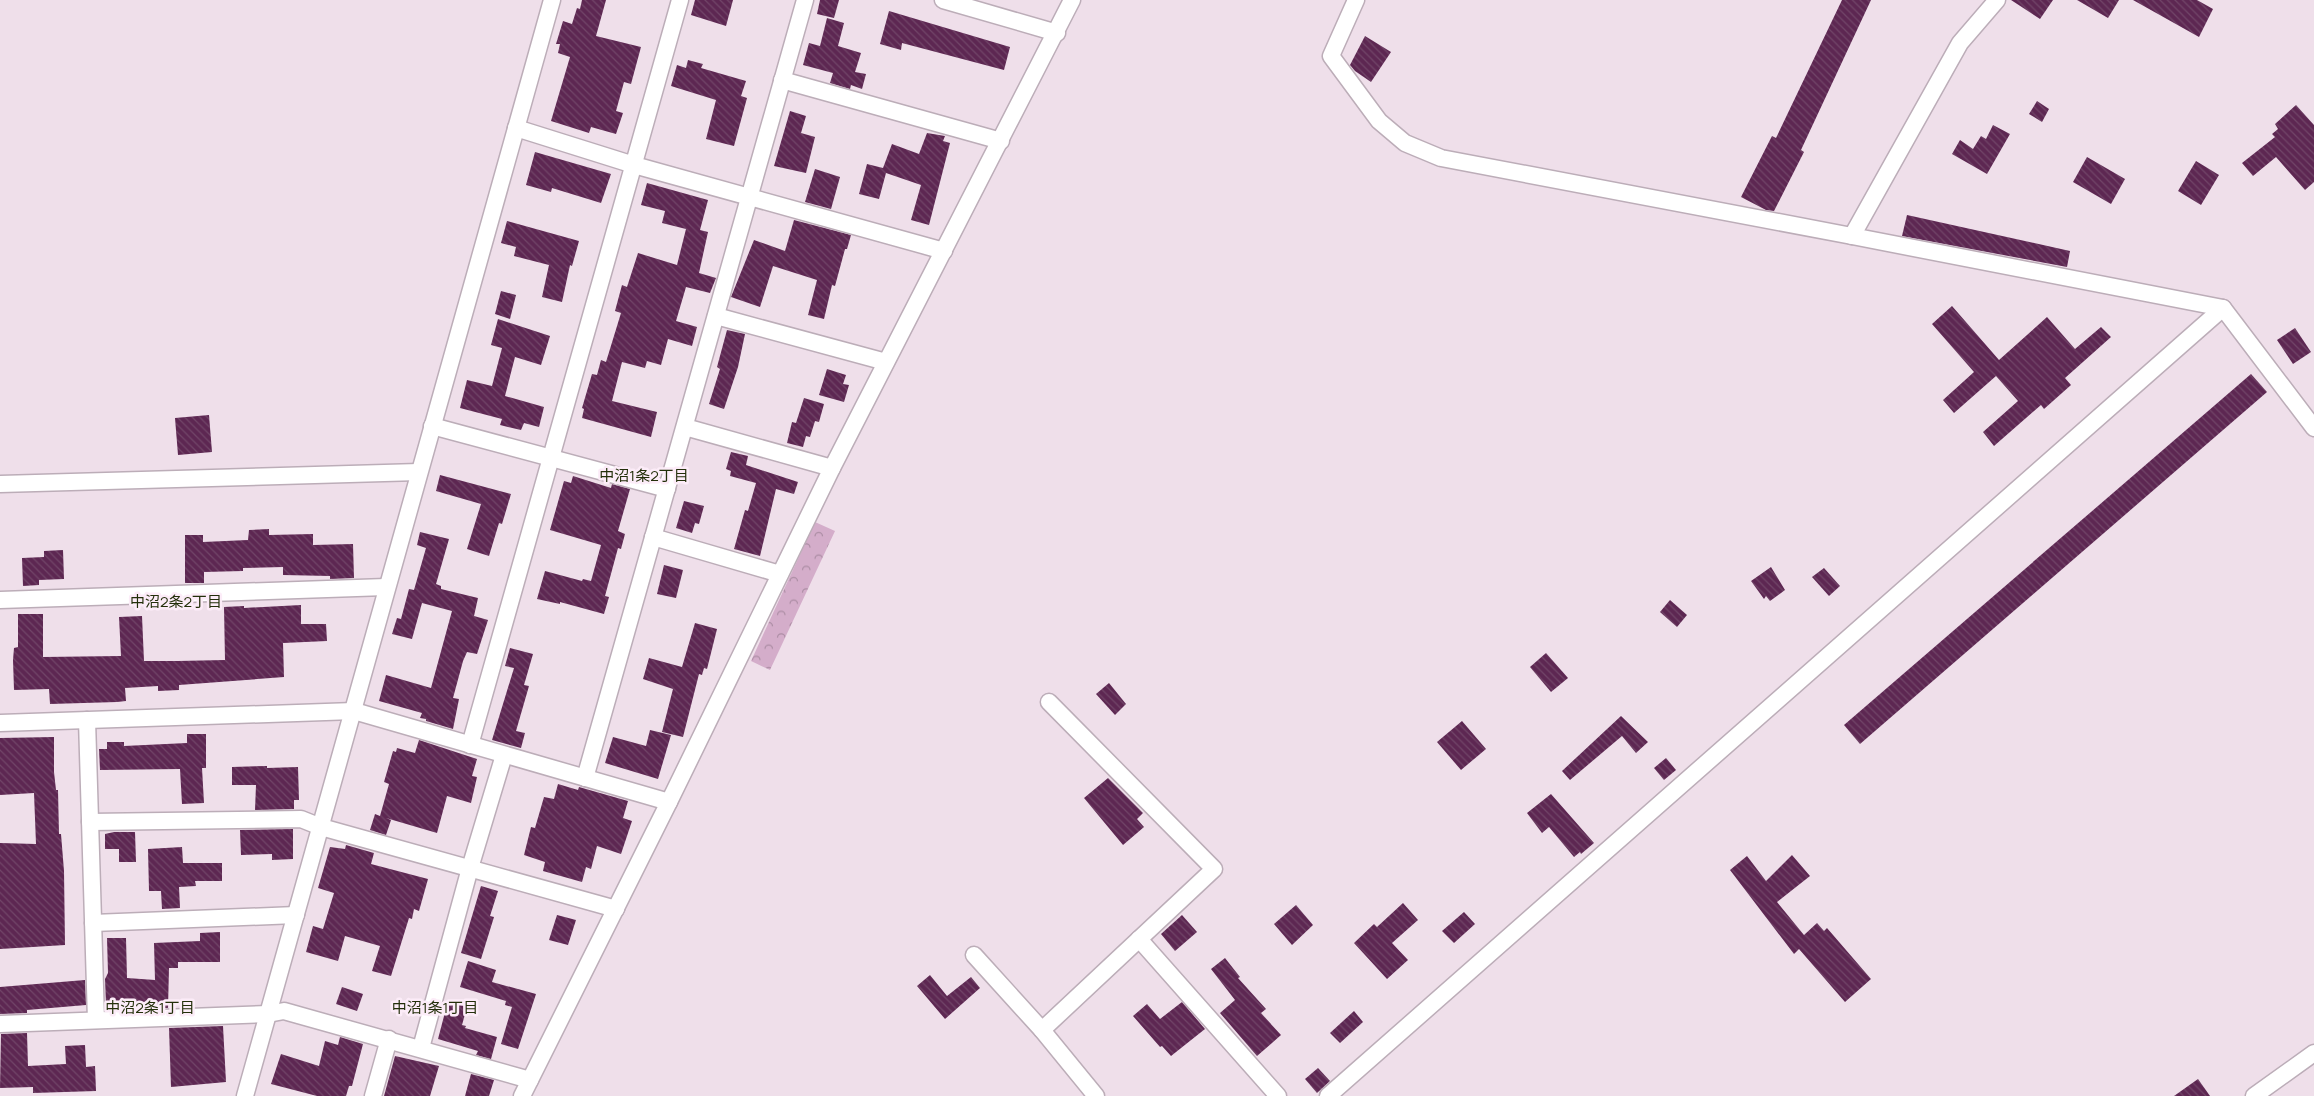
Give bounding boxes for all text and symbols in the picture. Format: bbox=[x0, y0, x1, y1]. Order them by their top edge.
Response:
district label: 中沼1条2丁目 bbox=[599, 465, 689, 486]
district label: 中沼2条2丁目 bbox=[130, 591, 222, 612]
district label: 中沼2条1丁目 bbox=[105, 997, 195, 1018]
district label: 中沼1条1丁目 bbox=[392, 997, 478, 1018]

